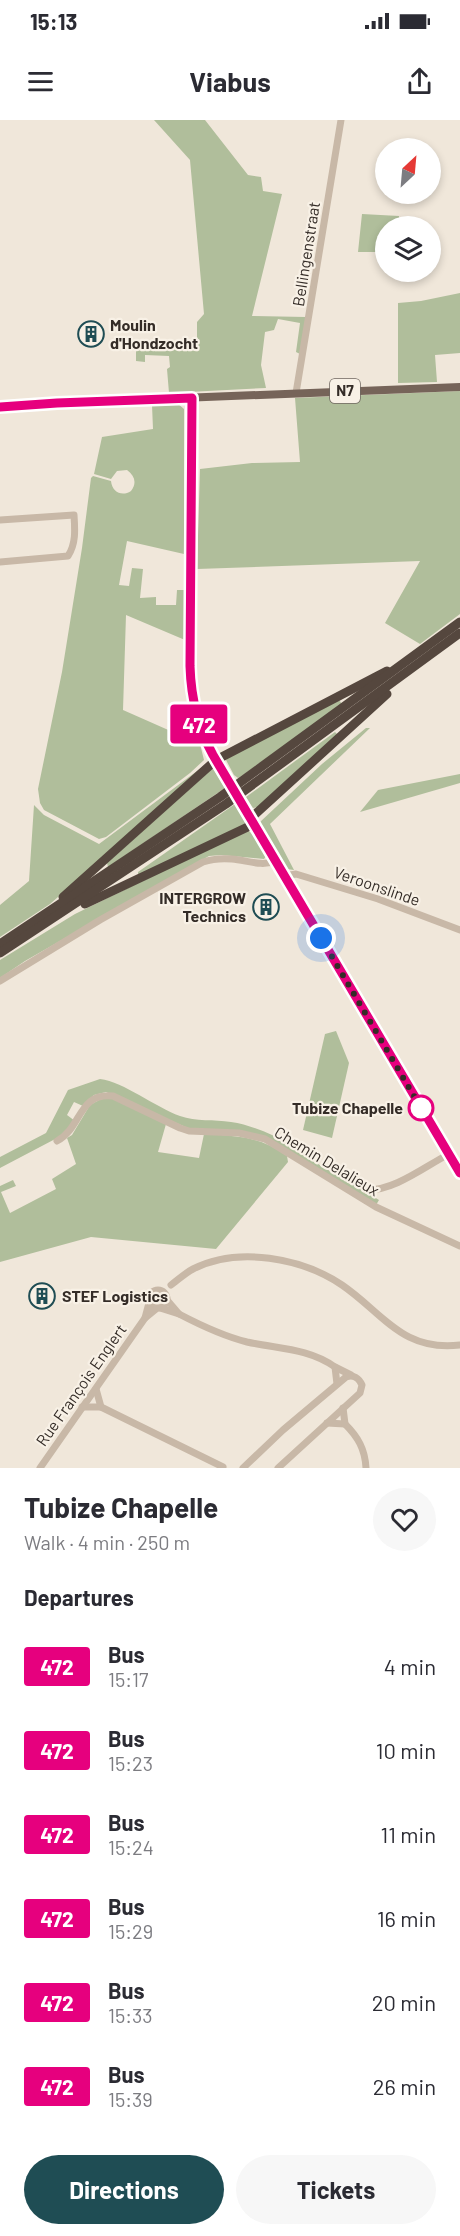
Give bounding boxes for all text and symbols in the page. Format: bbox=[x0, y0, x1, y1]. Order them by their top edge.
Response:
text: 15:13 bbox=[30, 8, 77, 34]
icon: menu bbox=[24, 65, 57, 98]
text: Viabus bbox=[189, 65, 271, 97]
icon: share bbox=[403, 65, 436, 98]
north arrow bbox=[375, 138, 441, 204]
map controls bbox=[375, 138, 441, 282]
street label: Bellingenstraat bbox=[288, 200, 323, 308]
button: layers bbox=[375, 216, 441, 282]
place label: Moulin d'Hondzocht bbox=[110, 315, 198, 352]
building icon: Moulin d'Hondzocht bbox=[76, 319, 106, 349]
road number: N7 bbox=[330, 379, 360, 403]
line badge: 472 bbox=[164, 704, 234, 744]
text: 472 bbox=[182, 712, 216, 737]
street label: Veroonslinde bbox=[331, 862, 423, 909]
place label: INTERGROW Technics bbox=[159, 888, 246, 925]
building icon: INTERGROW Technics bbox=[251, 892, 281, 922]
your location bbox=[306, 923, 336, 953]
marker: Tubize Chapelle bbox=[408, 1095, 434, 1121]
place label: Tubize Chapelle bbox=[292, 1098, 403, 1117]
street label: Chemin Delalieux bbox=[272, 1122, 383, 1199]
building icon: STEF Logistics bbox=[27, 1281, 57, 1311]
place label: STEF Logistics bbox=[62, 1286, 168, 1305]
street label: Rue François Englert bbox=[31, 1320, 130, 1449]
button: heart bbox=[373, 1488, 436, 1551]
text: Tubize Chapelle bbox=[24, 1490, 218, 1524]
text: Walk · 4 min · 250 m bbox=[24, 1530, 190, 1554]
text: Departures bbox=[24, 1584, 134, 1610]
text: Bus bbox=[108, 1641, 145, 1667]
text: 4 min bbox=[384, 1653, 436, 1679]
text: 472 bbox=[40, 1654, 74, 1679]
text: 15:17 bbox=[108, 1667, 149, 1691]
text: Bus bbox=[108, 1725, 145, 1751]
text: 10 min bbox=[376, 1737, 436, 1763]
text: 472 bbox=[40, 1738, 74, 1763]
text: 15:23 bbox=[108, 1751, 153, 1775]
text: Bus bbox=[108, 1809, 145, 1835]
text: 11 min bbox=[380, 1821, 436, 1847]
text: 472 bbox=[40, 1822, 74, 1847]
text: 15:24 bbox=[108, 1835, 154, 1859]
text: Bus bbox=[108, 1893, 145, 1919]
text: 16 min bbox=[377, 1905, 436, 1931]
text: 472 bbox=[40, 1906, 74, 1931]
text: 15:29 bbox=[108, 1919, 153, 1943]
text: Bus bbox=[108, 1977, 145, 2003]
text: 20 min bbox=[372, 1989, 436, 2015]
text: 472 bbox=[40, 1990, 74, 2015]
text: 15:33 bbox=[108, 2003, 153, 2027]
text: Bus bbox=[108, 2061, 145, 2087]
text: 26 min bbox=[373, 2073, 436, 2099]
text: 472 bbox=[40, 2074, 74, 2099]
text: 15:39 bbox=[108, 2087, 153, 2111]
button: Directions bbox=[24, 2155, 224, 2224]
button: Tickets bbox=[236, 2155, 436, 2224]

